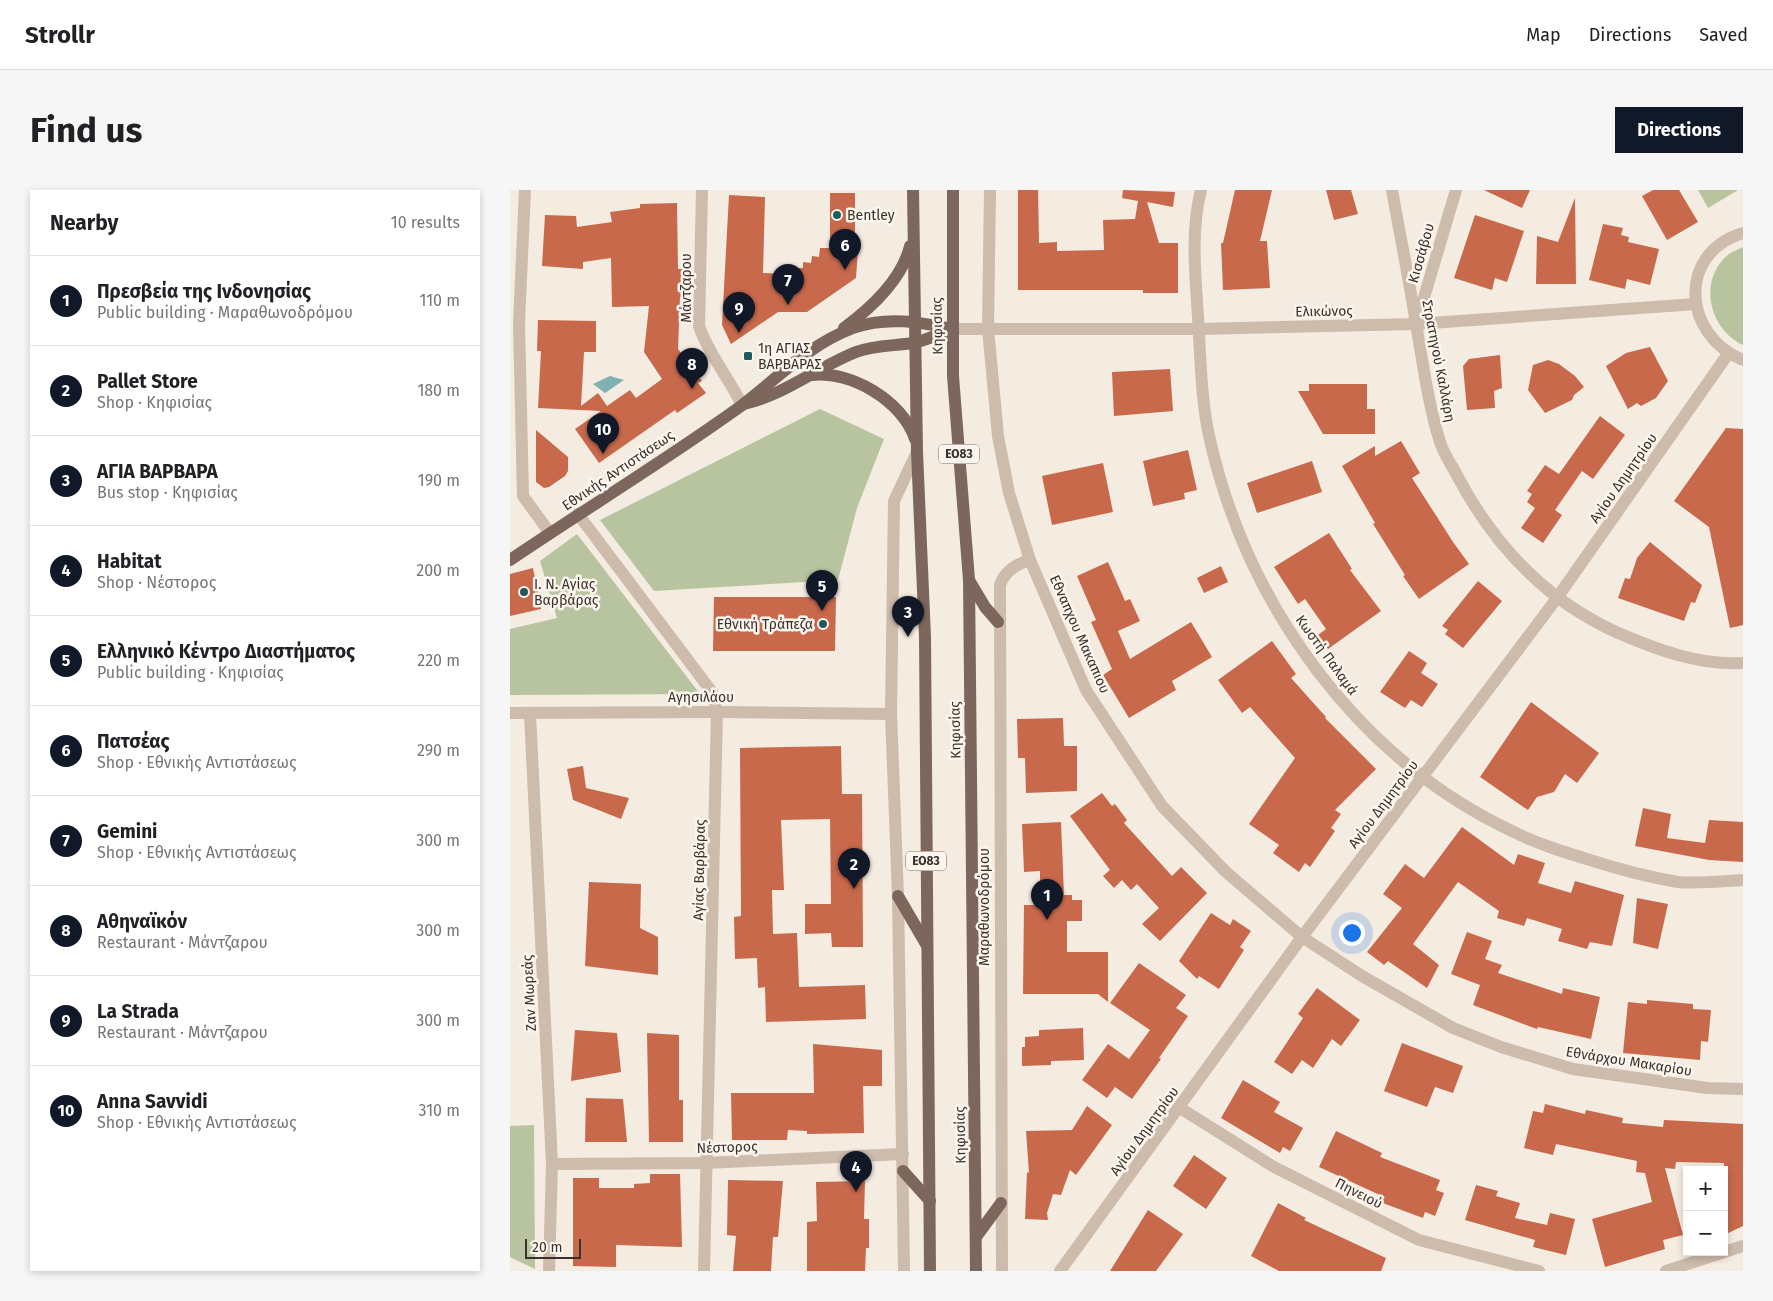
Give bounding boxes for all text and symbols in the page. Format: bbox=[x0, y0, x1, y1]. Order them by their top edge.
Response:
text: Strollr bbox=[25, 21, 95, 49]
text: Map bbox=[1526, 24, 1561, 46]
text: Directions bbox=[1589, 24, 1671, 46]
text: Saved bbox=[1699, 24, 1748, 46]
button: Directions bbox=[1615, 107, 1743, 153]
text: Find us bbox=[30, 109, 142, 151]
place label: Bentley bbox=[847, 207, 895, 224]
marker: Bentley bbox=[831, 209, 843, 221]
text: Nearby bbox=[50, 210, 118, 236]
text: 10 results bbox=[391, 213, 460, 232]
street label: Κισσάβου bbox=[1405, 221, 1438, 285]
pin: 6 bbox=[829, 229, 861, 270]
street label: Μάντζαρου bbox=[678, 253, 695, 323]
pin: 7 bbox=[772, 264, 804, 305]
text: Πρεσβεία της Ινδονησίας bbox=[97, 280, 311, 303]
text: 1 bbox=[62, 291, 70, 310]
text: 110 m bbox=[419, 291, 460, 310]
pin: 9 bbox=[723, 292, 755, 333]
street label: Κηφισίας bbox=[928, 297, 947, 355]
street label: Στρατηγού Καλλάρη bbox=[1418, 298, 1459, 424]
street label: Ελικώνος bbox=[1295, 302, 1353, 321]
text: Public building · Μαραθωνοδρόμου bbox=[97, 303, 353, 322]
place label: 1η ΑΓΙΑΣ ΒΑΡΒΑΡΑΣ bbox=[758, 340, 821, 373]
pin: 8 bbox=[676, 348, 708, 389]
marker: 1η ΑΓΙΑΣ ΒΑΡΒΑΡΑΣ bbox=[742, 350, 754, 362]
text: Pallet Store bbox=[97, 370, 198, 393]
text: 2 bbox=[62, 381, 70, 400]
text: 180 m bbox=[417, 381, 460, 400]
text: Shop · Κηφισίας bbox=[97, 393, 212, 412]
pin: 10 bbox=[587, 413, 619, 454]
street label: Εθνικής Αντιστάσεως bbox=[559, 426, 678, 514]
street label: Αγίου Δημητρίου bbox=[1586, 430, 1661, 527]
road number: ΕΟ83 bbox=[939, 444, 979, 464]
text: ΑΓΙΑ ΒΑΡΒΑΡΑ bbox=[97, 460, 218, 483]
text: 3 bbox=[62, 471, 70, 490]
text: 190 m bbox=[418, 471, 460, 490]
text: Bus stop · Κηφισίας bbox=[97, 483, 238, 502]
text: Habitat bbox=[97, 550, 162, 573]
text: 4 bbox=[61, 561, 71, 580]
text: 200 m bbox=[416, 561, 460, 580]
pin: 5 bbox=[806, 570, 838, 611]
street label: Εθναπχου Μακαπιου bbox=[1046, 572, 1113, 696]
text: Shop · Νέστορος bbox=[97, 573, 216, 592]
place label: Ι. Ν. Αγίας Βαρβάρας bbox=[534, 576, 599, 609]
marker: Ι. Ν. Αγίας Βαρβάρας bbox=[518, 586, 530, 598]
pin: 3 bbox=[892, 596, 924, 637]
street label: Κωστή Παλαμά bbox=[1292, 612, 1361, 699]
place label: Εθνική Τράπεζα bbox=[717, 616, 813, 633]
marker: Εθνική Τράπεζα bbox=[817, 618, 829, 630]
text: Ελληνικό Κέντρο Διαστήματος bbox=[97, 640, 355, 663]
text: 5 bbox=[62, 651, 70, 670]
text: 220 m bbox=[417, 651, 460, 670]
text: Public building · Κηφισίας bbox=[97, 663, 284, 682]
street label: Αγησιλάου bbox=[668, 689, 734, 706]
street label: Κηφισίας bbox=[946, 701, 965, 759]
text: Πατσέας bbox=[97, 730, 169, 753]
text: 6 bbox=[61, 741, 71, 760]
text: 290 m bbox=[417, 741, 460, 760]
text: Shop · Εθνικής Αντιστάσεως bbox=[97, 753, 296, 772]
street label: Αγίου Δημητρίου bbox=[1345, 757, 1422, 852]
street label: Αγίας Βαρβάρας bbox=[690, 819, 709, 921]
text: Gemini bbox=[97, 820, 157, 843]
text: 7 bbox=[62, 831, 70, 850]
text: 300 m bbox=[416, 831, 460, 850]
text: Shop · Εθνικής Αντιστάσεως bbox=[97, 843, 296, 862]
pin: 2 bbox=[838, 848, 870, 889]
street label: Μαραθωνοδρόμου bbox=[976, 848, 993, 966]
road number: ΕΟ83 bbox=[906, 851, 946, 870]
pin: 1 bbox=[1031, 879, 1063, 920]
text: Αθηναϊκόν bbox=[97, 910, 187, 933]
your location bbox=[1339, 920, 1365, 946]
text: 8 bbox=[61, 921, 71, 940]
text: 300 m bbox=[416, 921, 460, 940]
text: Restaurant · Μάντζαρου bbox=[97, 933, 268, 952]
street label: Ζαν Μωρεάς bbox=[519, 954, 540, 1032]
text: La Strada bbox=[97, 1000, 179, 1023]
text: 9 bbox=[62, 1011, 70, 1030]
text: 300 m bbox=[416, 1011, 460, 1030]
text: Restaurant · Μάντζαρου bbox=[97, 1023, 268, 1042]
street label: Εθνάρχου Μακαρίου bbox=[1565, 1043, 1693, 1080]
street label: Αγίου Δημητρίου bbox=[1106, 1083, 1182, 1179]
text: Anna Savvidi bbox=[97, 1090, 208, 1113]
text: 10 bbox=[58, 1101, 74, 1120]
text: 310 m bbox=[419, 1101, 460, 1120]
street label: Κηφισίας bbox=[951, 1106, 970, 1164]
text: Shop · Εθνικής Αντιστάσεως bbox=[97, 1113, 296, 1132]
street label: Νέστορος bbox=[696, 1138, 758, 1157]
pin: 4 bbox=[840, 1151, 872, 1192]
map controls bbox=[1683, 1166, 1728, 1256]
button: + bbox=[1683, 1166, 1728, 1211]
street label: Πηνειού bbox=[1332, 1174, 1385, 1213]
button: − bbox=[1683, 1211, 1728, 1256]
scale bar bbox=[525, 1236, 581, 1259]
text: 20 m bbox=[532, 1239, 562, 1256]

